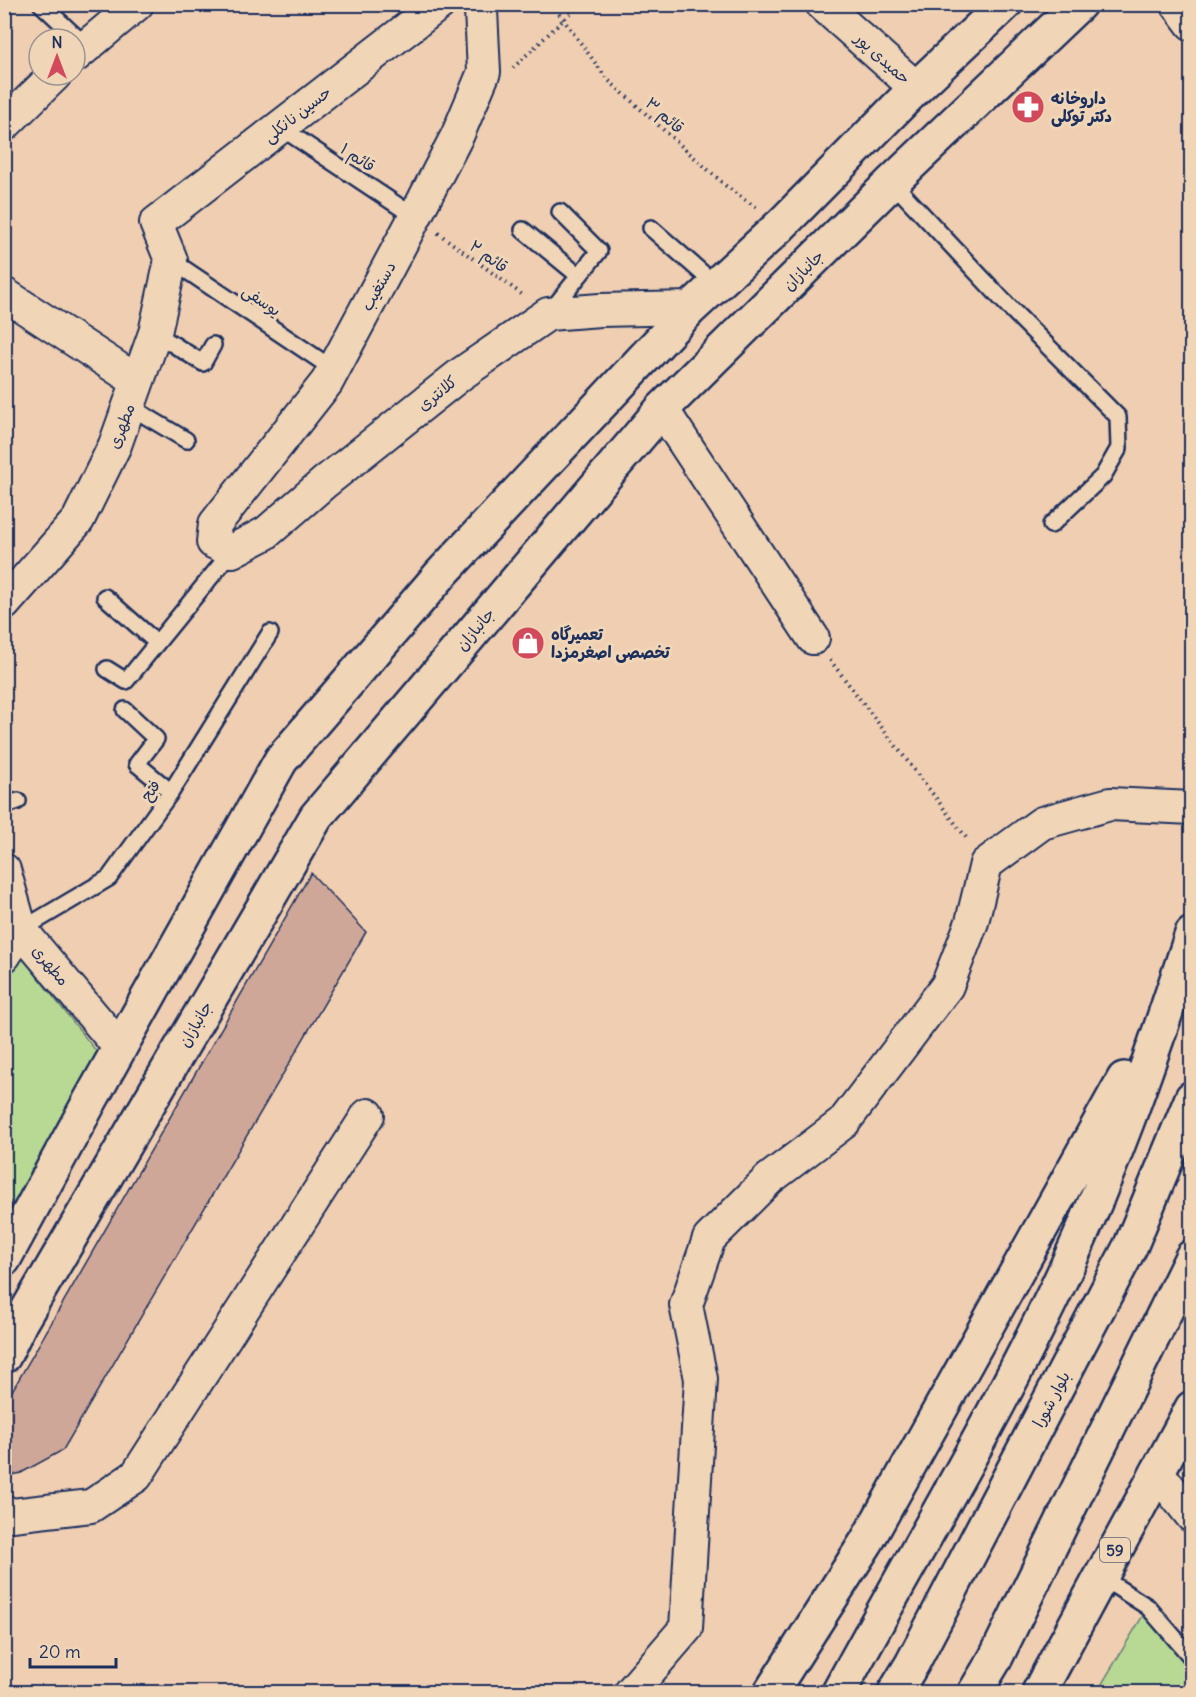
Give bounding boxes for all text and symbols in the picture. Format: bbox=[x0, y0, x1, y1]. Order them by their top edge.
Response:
north arrow bbox=[27, 27, 87, 87]
street label: حمیدی پور bbox=[849, 27, 915, 89]
text: N bbox=[51, 32, 63, 52]
street label: حسین نانکلی bbox=[259, 81, 335, 147]
place label: داروخانه دکتر توکلی bbox=[1051, 88, 1112, 127]
pharmacy icon: داروخانه دکتر توکلی bbox=[1010, 89, 1046, 125]
street label: قائم ۳ bbox=[640, 93, 688, 140]
street label: قائم ۱ bbox=[335, 138, 379, 178]
street label: قائم ۲ bbox=[464, 235, 512, 279]
street label: جانبازان bbox=[778, 245, 828, 295]
street label: دستغیب bbox=[356, 258, 400, 314]
street label: یوسفی bbox=[238, 280, 285, 321]
street label: کلانتری bbox=[413, 371, 461, 415]
street label: مطهری bbox=[103, 400, 139, 452]
street label: جانبازان bbox=[451, 604, 499, 654]
place label: تعمیرگاه تخصصی اصغرمزدا bbox=[551, 624, 671, 663]
shop icon: تعمیرگاه تخصصی اصغرمزدا bbox=[510, 625, 546, 661]
street label: فتح bbox=[136, 776, 165, 805]
street label: مطهری bbox=[28, 941, 74, 989]
street label: جانبازان bbox=[174, 997, 216, 1051]
street label: بلوار شورا bbox=[1028, 1368, 1075, 1431]
road number: 59 bbox=[1100, 1538, 1130, 1562]
scale bar bbox=[30, 1631, 116, 1669]
text: 20 m bbox=[39, 1640, 81, 1663]

